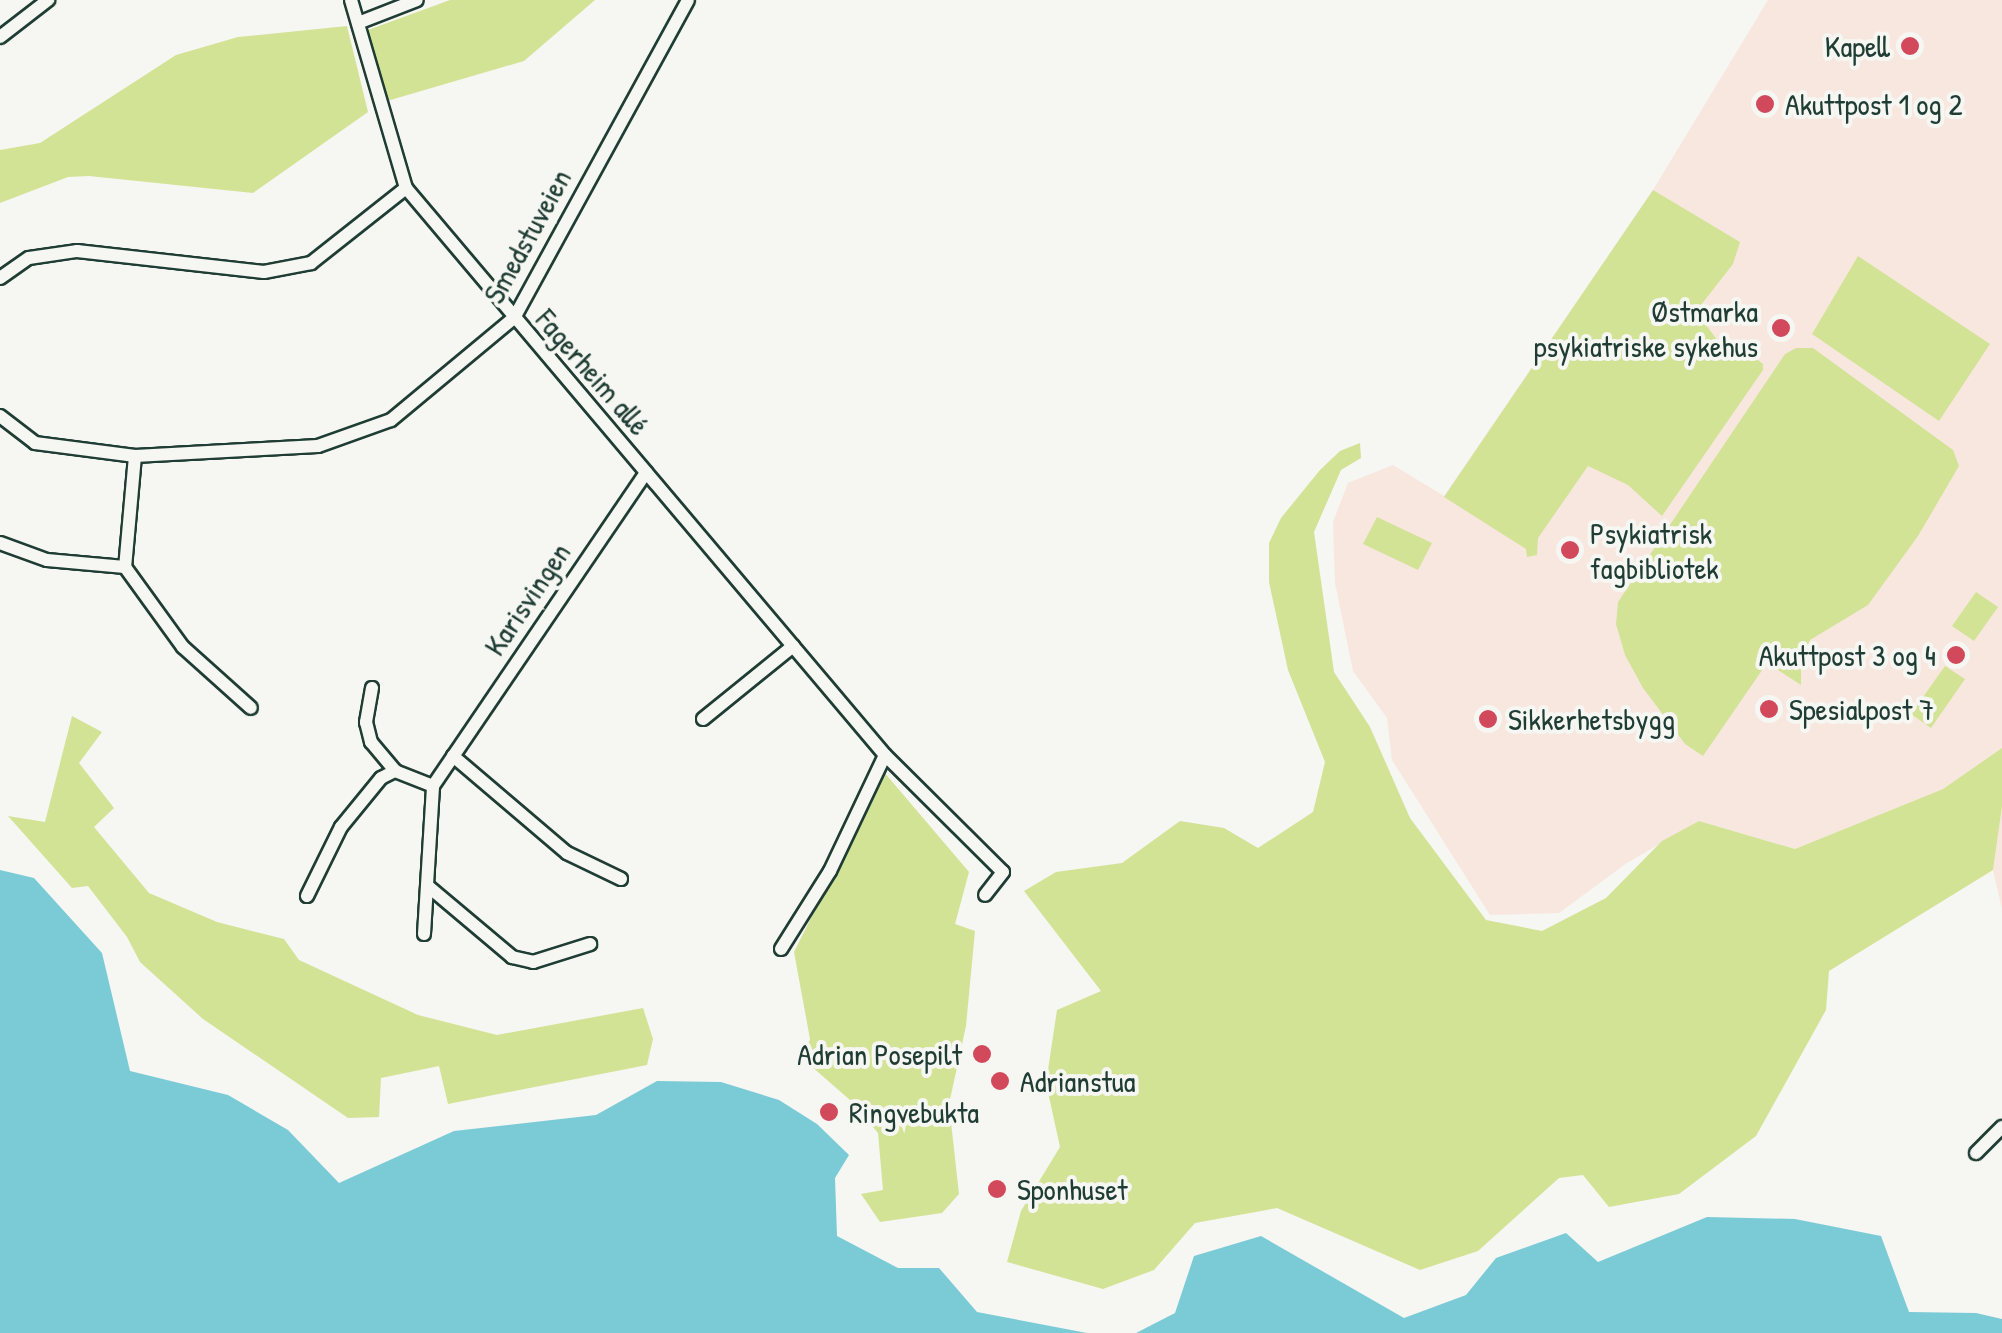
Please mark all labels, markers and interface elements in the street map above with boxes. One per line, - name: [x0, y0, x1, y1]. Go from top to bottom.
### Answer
- place label: Kapell: [1825, 28, 1890, 64]
- marker: Kapell: [1899, 35, 1921, 57]
- place label: Akuttpost 1 og 2: [1785, 86, 1963, 122]
- marker: Akuttpost 1 og 2: [1754, 93, 1776, 115]
- street label: Smedstuveien: [475, 163, 579, 309]
- place label: Østmarka psykiatriske sykehus: [1534, 293, 1758, 364]
- street label: Fagerheim allé: [529, 302, 657, 442]
- marker: Østmarka psykiatriske sykehus: [1768, 315, 1794, 341]
- place label: Psykiatrisk fagbibliotek: [1590, 515, 1719, 586]
- street label: Karisvingen: [476, 536, 578, 662]
- marker: Psykiatrisk fagbibliotek: [1559, 539, 1581, 561]
- place label: Akuttpost 3 og 4: [1759, 637, 1936, 673]
- marker: Akuttpost 3 og 4: [1945, 644, 1967, 666]
- place label: Spesialpost 7: [1789, 691, 1934, 727]
- marker: Spesialpost 7: [1758, 698, 1780, 720]
- place label: Sikkerhetsbygg: [1508, 701, 1675, 737]
- marker: Sikkerhetsbygg: [1477, 708, 1499, 730]
- place label: Adrian Posepilt: [797, 1036, 962, 1072]
- marker: Adrian Posepilt: [971, 1043, 993, 1065]
- place label: Adrianstua: [1020, 1063, 1136, 1099]
- marker: Adrianstua: [989, 1070, 1011, 1092]
- place label: Ringvebukta: [849, 1094, 979, 1130]
- marker: Ringvebukta: [818, 1101, 840, 1123]
- place label: Sponhuset: [1017, 1171, 1128, 1207]
- marker: Sponhuset: [986, 1178, 1008, 1200]

